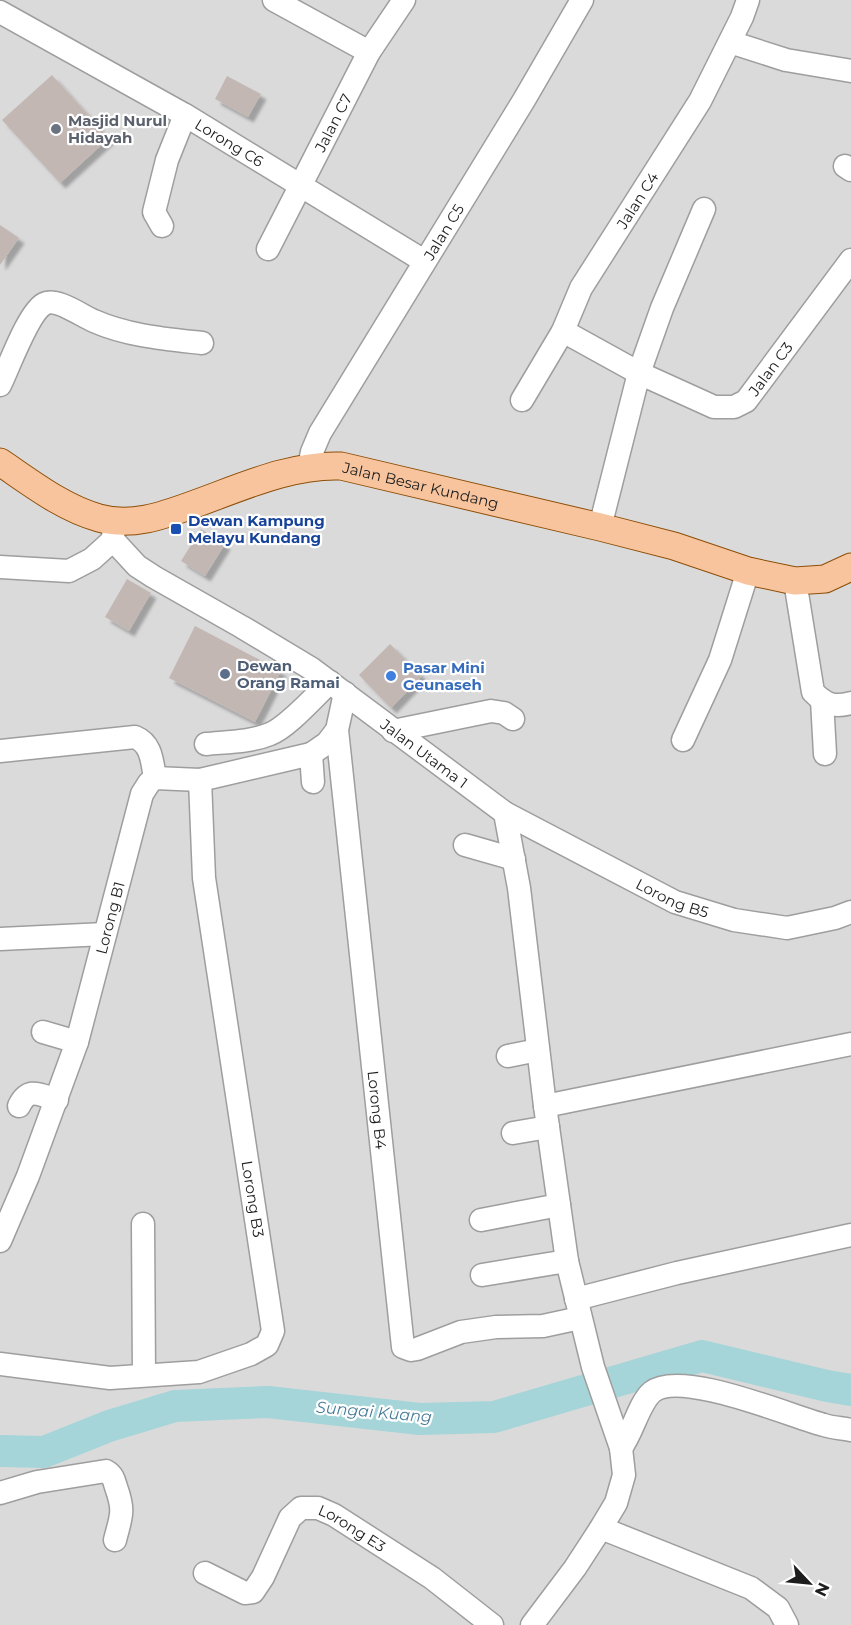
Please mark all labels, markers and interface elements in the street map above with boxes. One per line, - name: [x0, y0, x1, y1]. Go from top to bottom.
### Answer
- street label: Jalan C7: [310, 90, 356, 156]
- place label: Masjid Nurul Hidayah: [68, 111, 167, 147]
- street label: Lorong C6: [192, 114, 267, 170]
- marker: Masjid Nurul Hidayah: [49, 122, 63, 136]
- street label: Jalan C4: [611, 168, 662, 233]
- street label: Jalan C5: [418, 200, 468, 264]
- street label: Jalan C3: [743, 338, 796, 400]
- street label: Jalan Besar Kundang: [340, 457, 501, 512]
- place label: Dewan Kampung Melayu Kundang: [188, 511, 325, 547]
- marker: Dewan Kampung Melayu Kundang: [169, 522, 183, 536]
- place label: Dewan Orang Ramai: [237, 656, 340, 692]
- place label: Pasar Mini Geunaseh: [403, 658, 485, 694]
- marker: Dewan Orang Ramai: [218, 667, 232, 681]
- marker: Pasar Mini Geunaseh: [384, 669, 398, 683]
- street label: Jalan Utama 1: [376, 714, 472, 792]
- street label: Lorong B5: [633, 874, 711, 921]
- street label: Lorong B1: [91, 879, 128, 956]
- street label: Lorong B4: [364, 1070, 391, 1150]
- street label: Lorong B3: [238, 1159, 268, 1239]
- water label: Sungai Kuang: [315, 1397, 433, 1427]
- street label: Lorong E3: [316, 1500, 390, 1555]
- north arrow: [779, 1553, 839, 1613]
- text: N: [811, 1579, 833, 1599]

